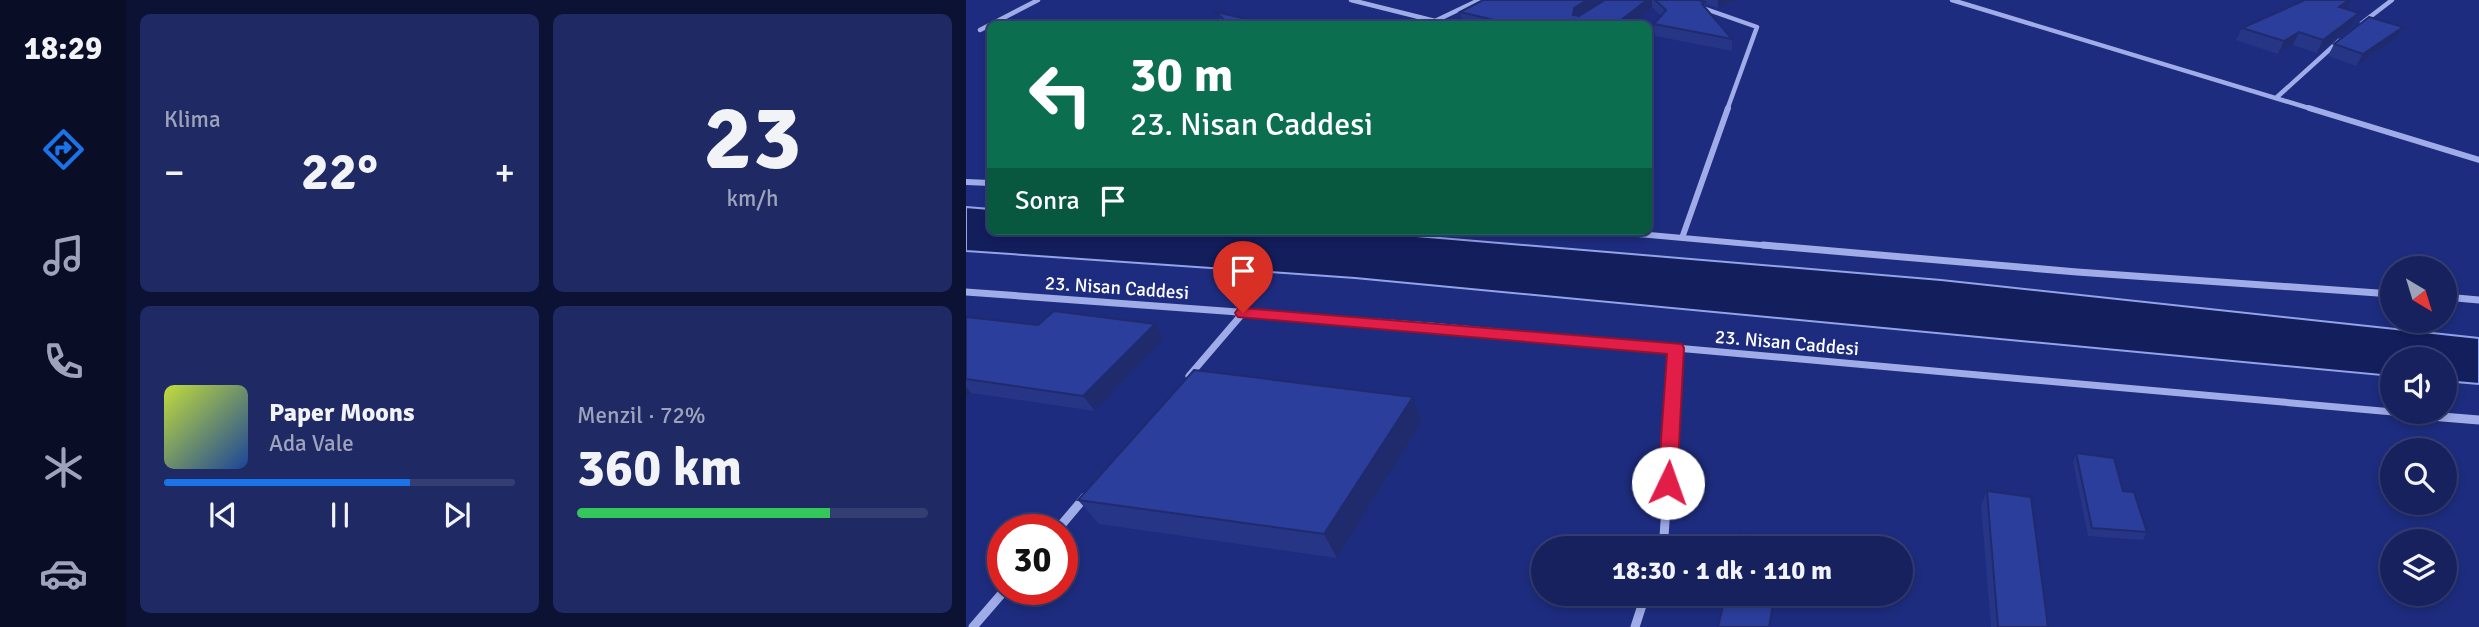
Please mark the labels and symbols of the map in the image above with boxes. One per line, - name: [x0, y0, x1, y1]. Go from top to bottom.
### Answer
- pin: [1213, 241, 1273, 313]
- north arrow: [2380, 256, 2457, 332]
- street label: 23. Nisan Caddesi: [1044, 271, 1190, 305]
- street label: 23. Nisan Caddesi: [1714, 325, 1860, 361]
- position arrow: [1631, 446, 1705, 520]
- speed limit sign: 30: [987, 514, 1078, 605]

